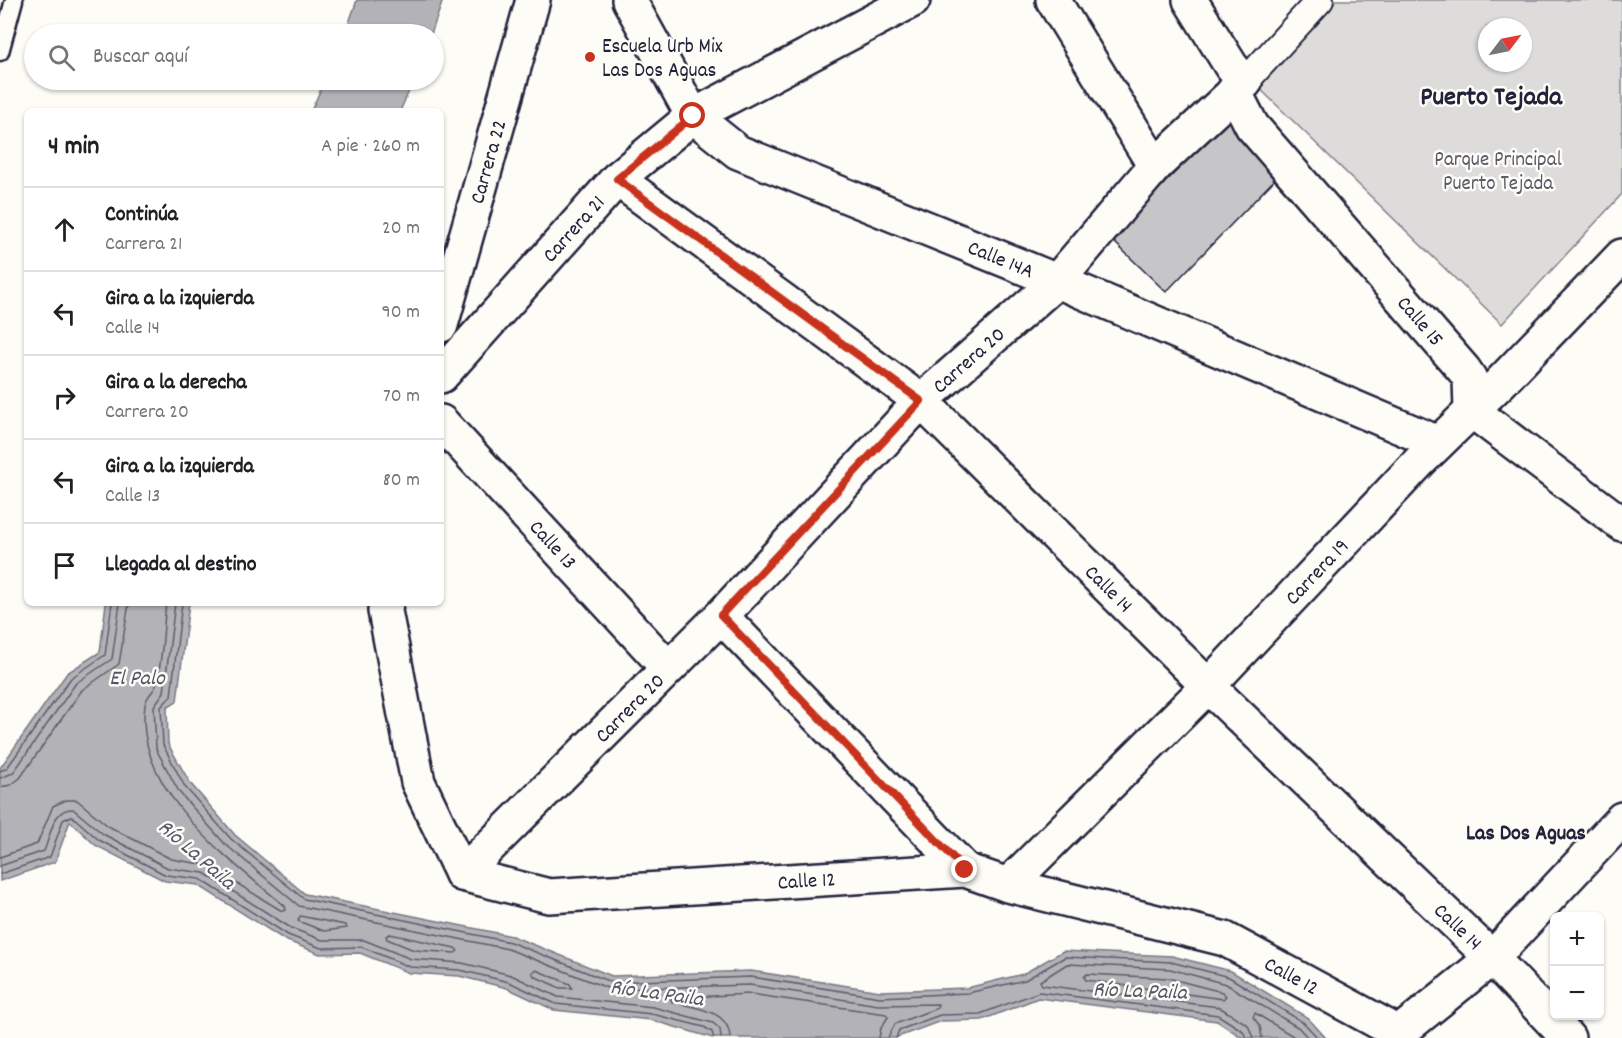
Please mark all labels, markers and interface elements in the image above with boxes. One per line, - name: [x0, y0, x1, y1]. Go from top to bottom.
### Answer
- north arrow: [1478, 18, 1532, 72]
- search box: [24, 24, 444, 90]
- place label: Escuela Urb Mix Las Dos Aguas: [602, 33, 723, 87]
- icon: search: [45, 41, 78, 74]
- text: Buscar aquí: [93, 42, 188, 73]
- marker: Escuela Urb Mix Las Dos Aguas: [583, 50, 597, 64]
- district label: Puerto Tejada: [1420, 79, 1563, 118]
- route start: [679, 102, 705, 128]
- street label: Carrera 22: [464, 117, 516, 208]
- text: 4 min: [48, 129, 99, 166]
- text: A pie · 260 m: [321, 133, 420, 161]
- park label: Parque Principal Puerto Tejada: [1434, 146, 1562, 200]
- street label: Carrera 21: [537, 190, 613, 271]
- text: Continúa: [105, 200, 178, 231]
- icon: ahead: [48, 213, 81, 246]
- text: 20 m: [382, 215, 420, 243]
- text: Carrera 21: [105, 231, 182, 259]
- street label: Calle 14A: [962, 234, 1038, 288]
- text: Gira a la izquierda: [105, 284, 254, 315]
- street label: Calle 15: [1388, 290, 1449, 354]
- icon: left: [48, 297, 81, 330]
- text: 90 m: [382, 299, 420, 327]
- text: Calle 14: [105, 315, 160, 343]
- street label: Carrera 20: [927, 321, 1013, 402]
- text: Gira a la derecha: [105, 368, 247, 399]
- icon: right: [48, 381, 81, 414]
- text: 70 m: [383, 383, 420, 411]
- text: Carrera 20: [105, 399, 189, 427]
- text: Gira a la izquierda: [105, 452, 254, 483]
- icon: left: [48, 465, 81, 498]
- text: 80 m: [383, 467, 420, 495]
- text: Calle 13: [105, 483, 160, 511]
- street label: Calle 13: [521, 514, 582, 578]
- street label: Carrera 19: [1279, 533, 1357, 613]
- icon: arrive: [48, 549, 81, 582]
- text: Llegada al destino: [105, 550, 257, 581]
- street label: Calle 14: [1076, 559, 1138, 621]
- water label: El Palo: [109, 664, 166, 695]
- street label: Carrera 20: [589, 668, 673, 751]
- water label: Río La Paila: [150, 813, 243, 899]
- district label: Las Dos Aguas: [1466, 819, 1586, 850]
- route end: [951, 856, 977, 882]
- street label: Calle 12: [777, 866, 837, 900]
- street label: Calle 14: [1425, 897, 1488, 959]
- map controls: [1550, 912, 1604, 1020]
- button: +: [1550, 912, 1604, 966]
- street label: Calle 12: [1258, 951, 1323, 1005]
- button: −: [1550, 966, 1604, 1020]
- water label: Río La Paila: [608, 973, 707, 1017]
- water label: Río La Paila: [1092, 975, 1189, 1010]

